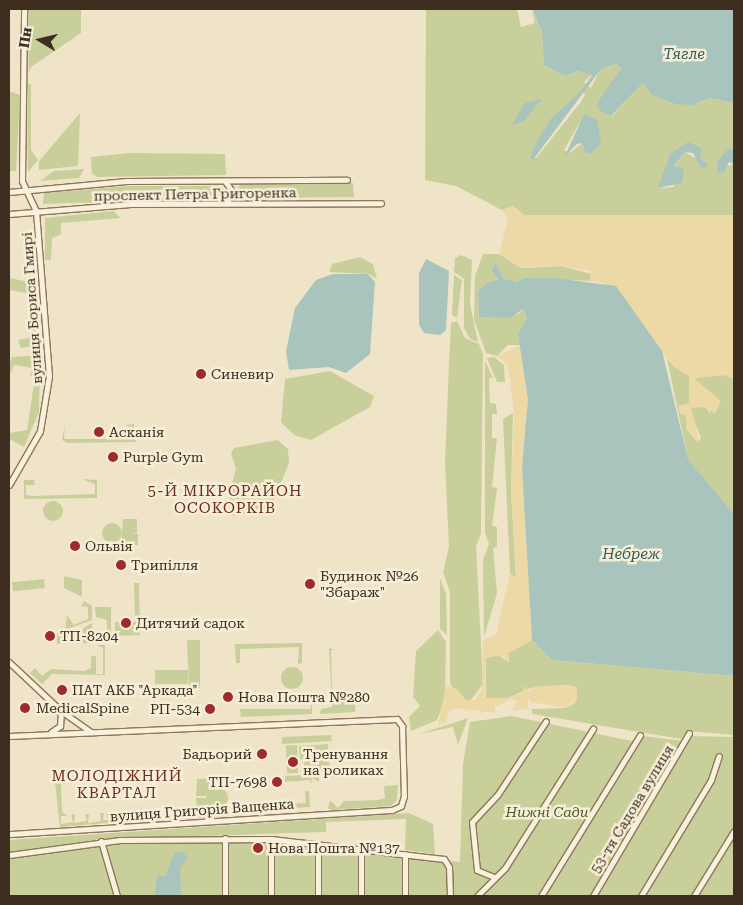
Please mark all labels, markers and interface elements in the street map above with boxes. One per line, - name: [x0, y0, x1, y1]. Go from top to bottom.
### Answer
- north arrow: [15, 15, 65, 65]
- text: Пн: [16, 26, 35, 49]
- water label: Тягле: [663, 46, 705, 64]
- street label: проспект Петра Григоренка: [94, 184, 296, 204]
- street label: вулиця Бориса Гмирі: [18, 231, 46, 385]
- place label: Синевир: [211, 366, 274, 382]
- marker: Синевир: [195, 368, 207, 380]
- place label: Асканія: [109, 424, 164, 440]
- marker: Асканія: [93, 426, 105, 438]
- place label: Purple Gym: [123, 449, 204, 465]
- marker: Purple Gym: [107, 451, 119, 463]
- district label: 5-Й МІКРОРАЙОН ОСОКОРКІВ: [146, 482, 304, 517]
- place label: Ольвія: [85, 538, 133, 554]
- marker: Ольвія: [69, 540, 81, 552]
- water label: Небреж: [602, 546, 660, 564]
- place label: Трипілля: [131, 557, 198, 573]
- marker: Трипілля: [115, 559, 127, 571]
- place label: Будинок №26 "Збараж": [320, 568, 419, 600]
- marker: Будинок №26 "Збараж": [304, 578, 316, 590]
- place label: Дитячий садок: [136, 615, 245, 631]
- marker: Дитячий садок: [120, 617, 132, 629]
- place label: ТП-8204: [60, 628, 118, 644]
- marker: ТП-8204: [44, 630, 56, 642]
- place label: ПАТ АКБ "Аркада": [72, 682, 198, 698]
- marker: ПАТ АКБ "Аркада": [56, 684, 68, 696]
- place label: Нова Пошта №280: [238, 689, 370, 705]
- marker: Нова Пошта №280: [222, 691, 234, 703]
- place label: MedicalSpine: [36, 700, 129, 716]
- marker: MedicalSpine: [18, 701, 32, 715]
- place label: РП-534: [150, 701, 200, 717]
- marker: РП-534: [204, 703, 216, 715]
- street label: 53-тя Садова вулиця: [587, 742, 677, 876]
- place label: Бадьорий: [182, 746, 252, 762]
- place label: Тренування на роликах: [303, 746, 388, 779]
- marker: Бадьорий: [256, 748, 268, 760]
- marker: Тренування на роликах: [287, 756, 299, 768]
- district label: МОЛОДІЖНИЙ КВАРТАЛ: [50, 767, 184, 802]
- place label: ТП-7698: [209, 774, 267, 790]
- marker: ТП-7698: [271, 776, 283, 788]
- street label: вулиця Григорія Ващенка: [109, 795, 295, 825]
- park label: Нижні Сади: [506, 804, 588, 820]
- place label: Нова Пошта №137: [268, 840, 400, 856]
- marker: Нова Пошта №137: [252, 842, 264, 854]

